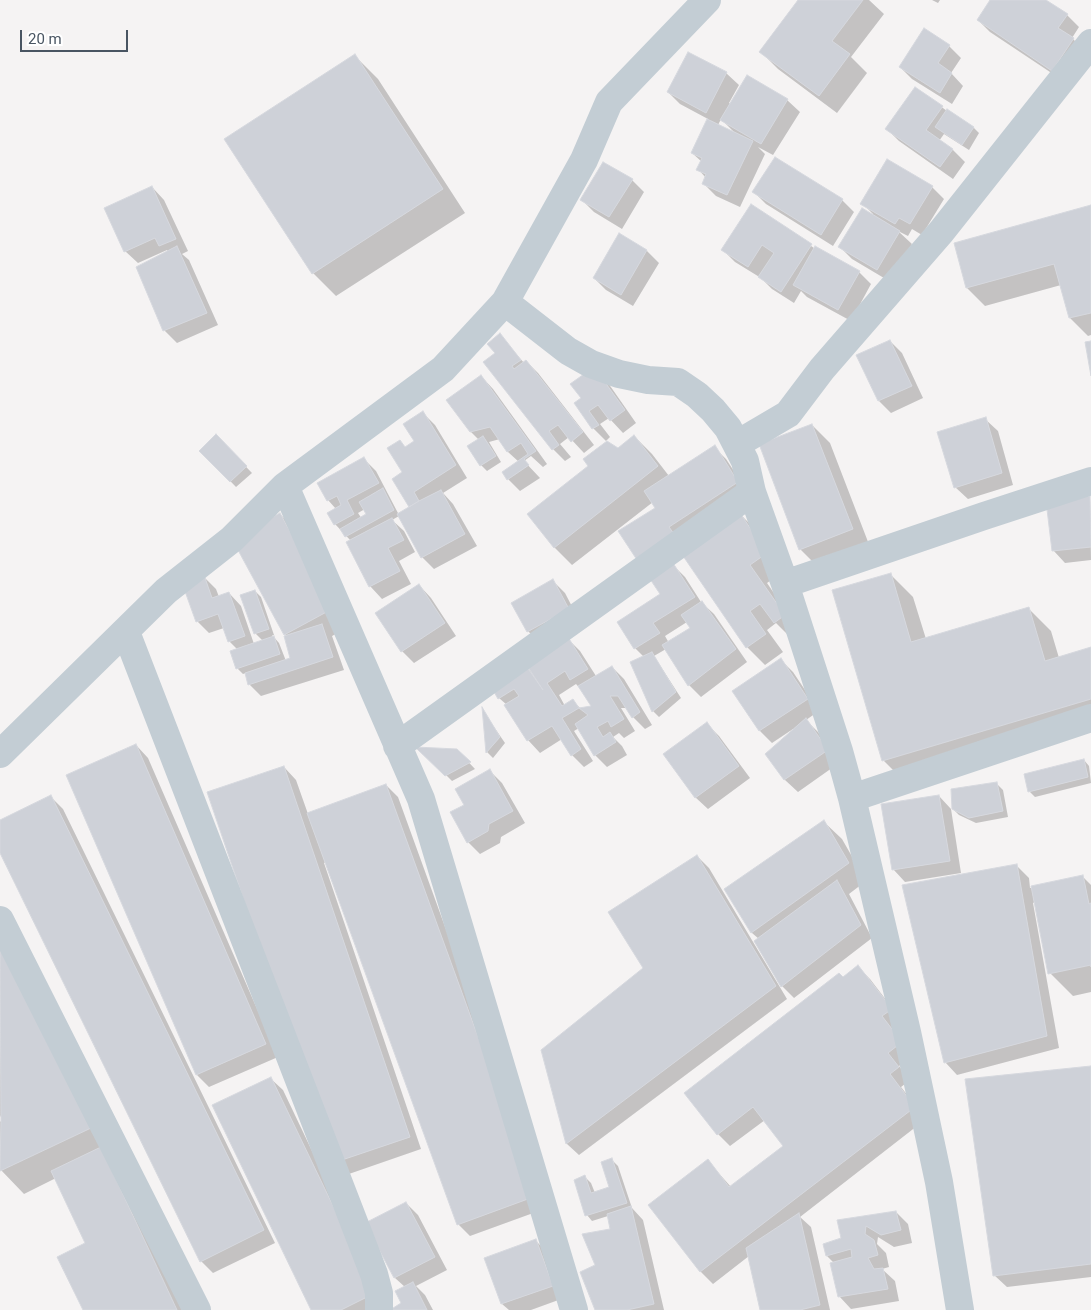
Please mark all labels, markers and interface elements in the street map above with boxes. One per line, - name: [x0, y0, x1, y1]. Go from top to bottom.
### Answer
- scale bar: [22, 20, 130, 52]
- text: 20 m: [28, 30, 62, 48]

